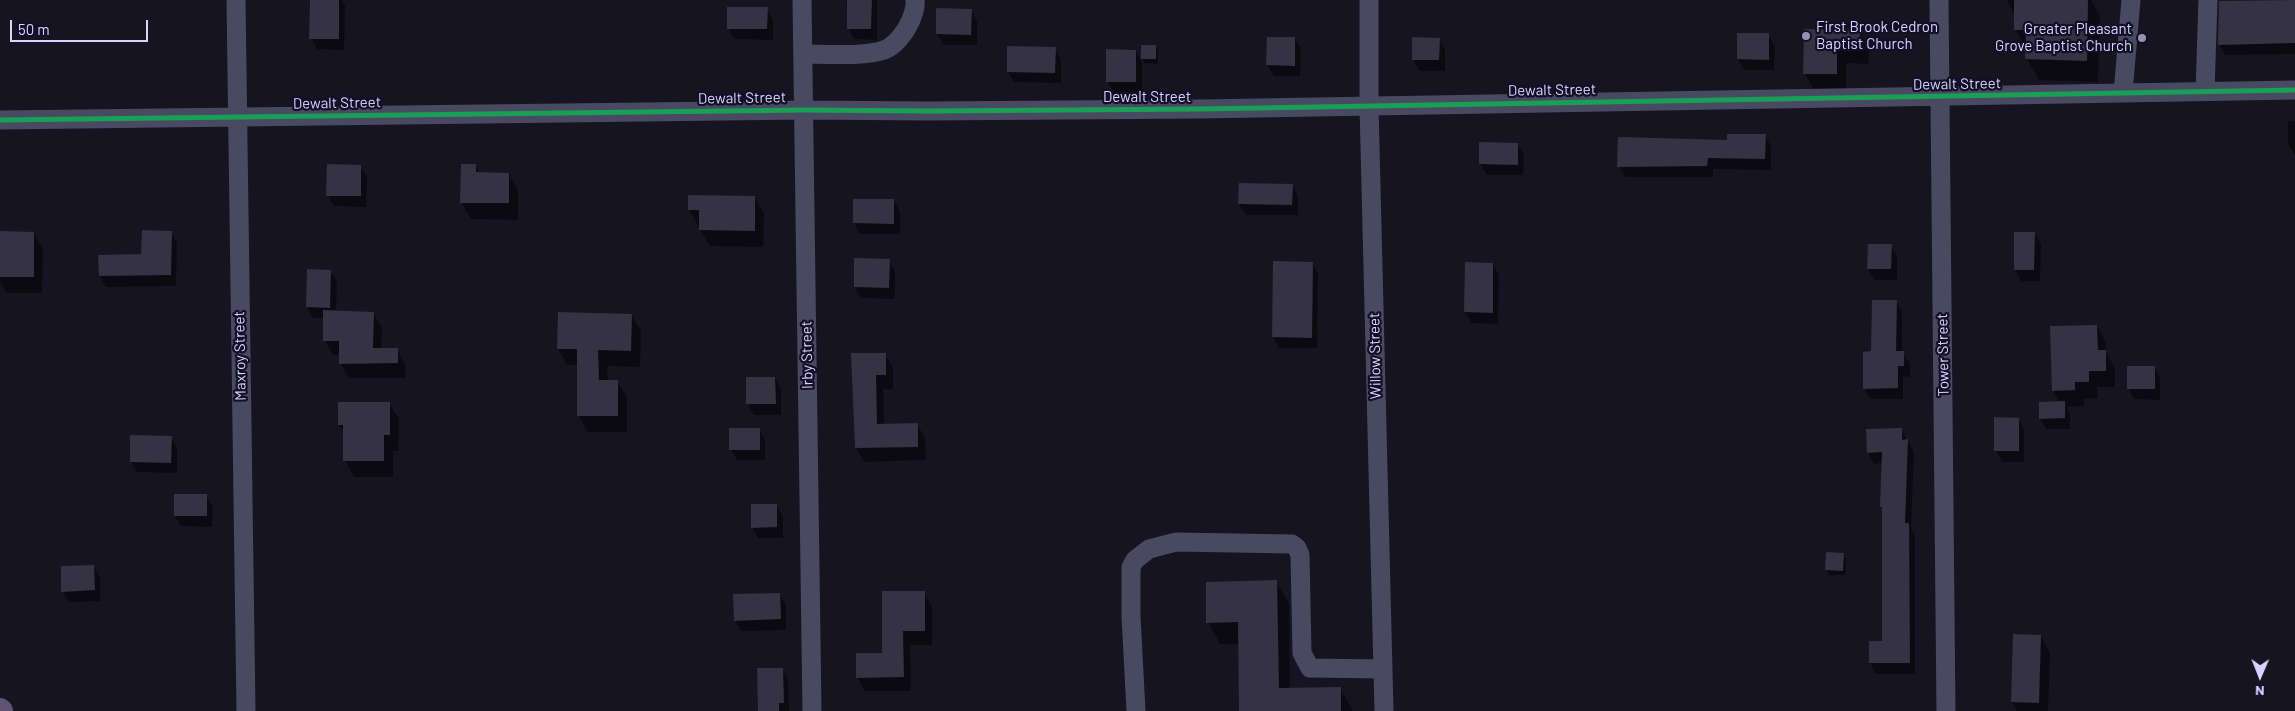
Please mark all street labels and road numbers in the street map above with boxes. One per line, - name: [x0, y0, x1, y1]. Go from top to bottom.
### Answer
- street label: Dewalt Street: [1913, 74, 2001, 94]
- street label: Dewalt Street: [1508, 80, 1596, 100]
- street label: Dewalt Street: [698, 88, 786, 108]
- street label: Dewalt Street: [1103, 88, 1191, 106]
- street label: Dewalt Street: [293, 93, 381, 113]
- street label: Maxroy Street: [230, 311, 250, 401]
- street label: Willow Street: [1365, 313, 1385, 399]
- street label: Tower Street: [1933, 313, 1953, 397]
- street label: Irby Street: [797, 321, 817, 389]

